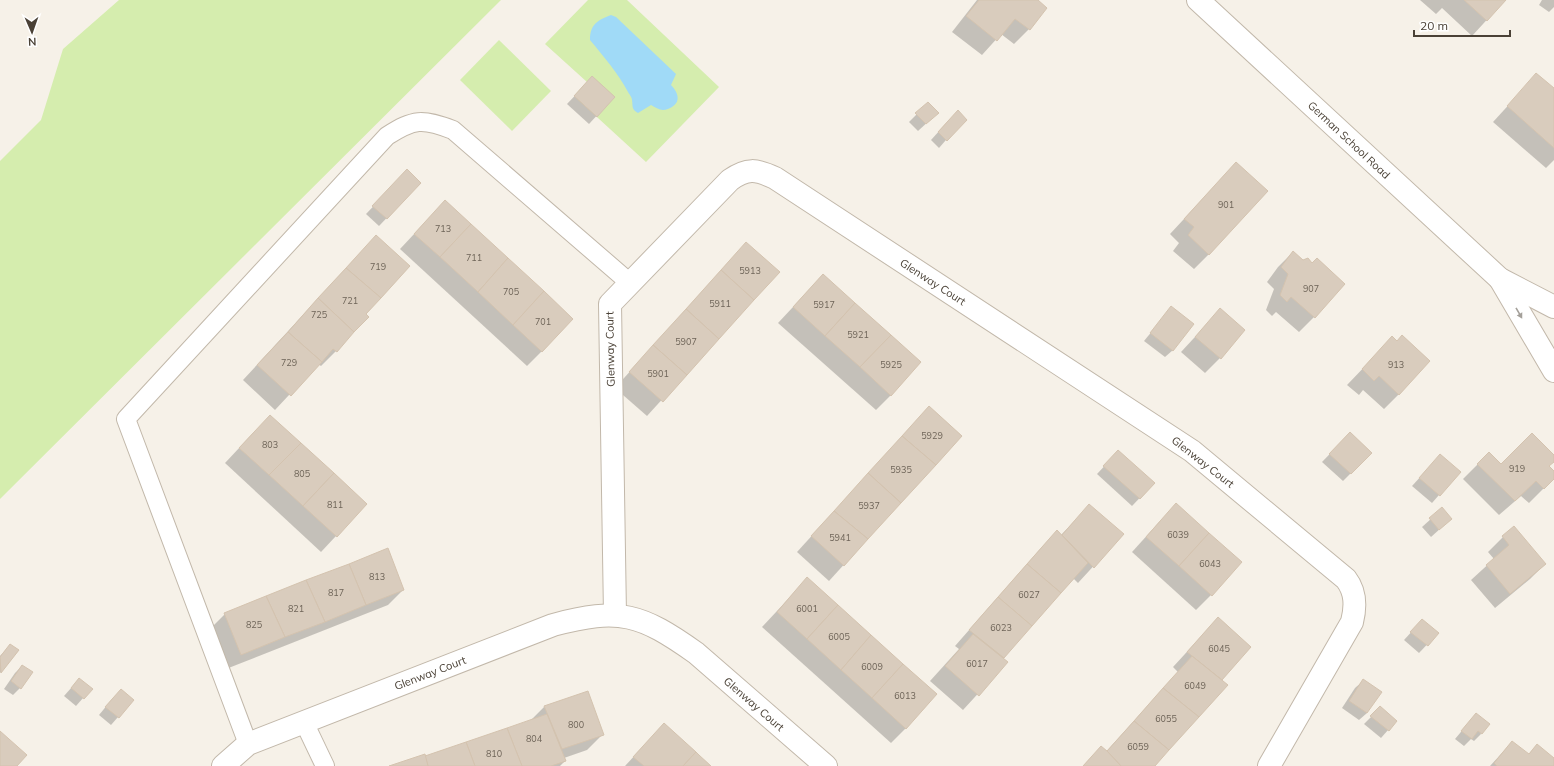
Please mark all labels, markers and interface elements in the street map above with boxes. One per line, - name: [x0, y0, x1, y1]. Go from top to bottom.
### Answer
- north arrow: [12, 12, 52, 52]
- scale bar: [1414, 12, 1510, 38]
- text: 20 m: [1420, 18, 1448, 33]
- text: N: [28, 35, 37, 49]
- street label: German School Road: [1305, 98, 1393, 182]
- house number: 901: [1218, 199, 1234, 210]
- house number: 713: [435, 223, 451, 234]
- house number: 711: [466, 252, 482, 263]
- street label: Glenway Court: [897, 256, 969, 309]
- house number: 719: [370, 261, 386, 272]
- house number: 5913: [739, 265, 761, 276]
- house number: 907: [1303, 283, 1319, 294]
- house number: 705: [503, 286, 520, 297]
- house number: 721: [342, 295, 358, 306]
- house number: 5911: [709, 298, 731, 309]
- house number: 5917: [813, 299, 835, 310]
- one-way arrow: [1516, 307, 1523, 319]
- house number: 725: [311, 309, 328, 320]
- street label: Glenway Court: [602, 311, 618, 387]
- house number: 701: [535, 316, 551, 327]
- house number: 5921: [847, 329, 869, 340]
- house number: 5907: [675, 336, 697, 347]
- house number: 729: [281, 357, 297, 368]
- house number: 5925: [880, 359, 902, 370]
- house number: 913: [1388, 359, 1404, 370]
- house number: 5901: [647, 368, 669, 379]
- house number: 5929: [921, 430, 943, 441]
- street label: Glenway Court: [1169, 433, 1237, 491]
- house number: 803: [262, 439, 278, 450]
- house number: 919: [1509, 463, 1525, 474]
- house number: 5935: [890, 464, 912, 475]
- house number: 805: [294, 468, 311, 479]
- house number: 811: [327, 499, 343, 510]
- house number: 5937: [858, 500, 880, 511]
- house number: 6039: [1167, 529, 1189, 540]
- house number: 5941: [829, 532, 851, 543]
- house number: 6043: [1199, 558, 1221, 569]
- house number: 813: [369, 571, 385, 582]
- house number: 817: [328, 587, 344, 598]
- house number: 6027: [1018, 589, 1040, 600]
- house number: 821: [288, 603, 304, 614]
- house number: 6001: [796, 603, 818, 614]
- house number: 825: [246, 619, 263, 630]
- house number: 6023: [990, 622, 1012, 633]
- house number: 6005: [828, 631, 850, 642]
- house number: 6045: [1208, 643, 1230, 654]
- street label: Glenway Court: [392, 653, 468, 693]
- house number: 6017: [966, 658, 988, 669]
- house number: 6009: [861, 661, 883, 672]
- street label: Glenway Court: [721, 674, 787, 734]
- house number: 6049: [1184, 680, 1206, 691]
- house number: 6013: [894, 690, 916, 701]
- house number: 6055: [1155, 713, 1177, 724]
- house number: 800: [568, 719, 584, 730]
- house number: 804: [526, 733, 543, 744]
- house number: 6059: [1127, 741, 1149, 752]
- house number: 810: [486, 748, 502, 759]

